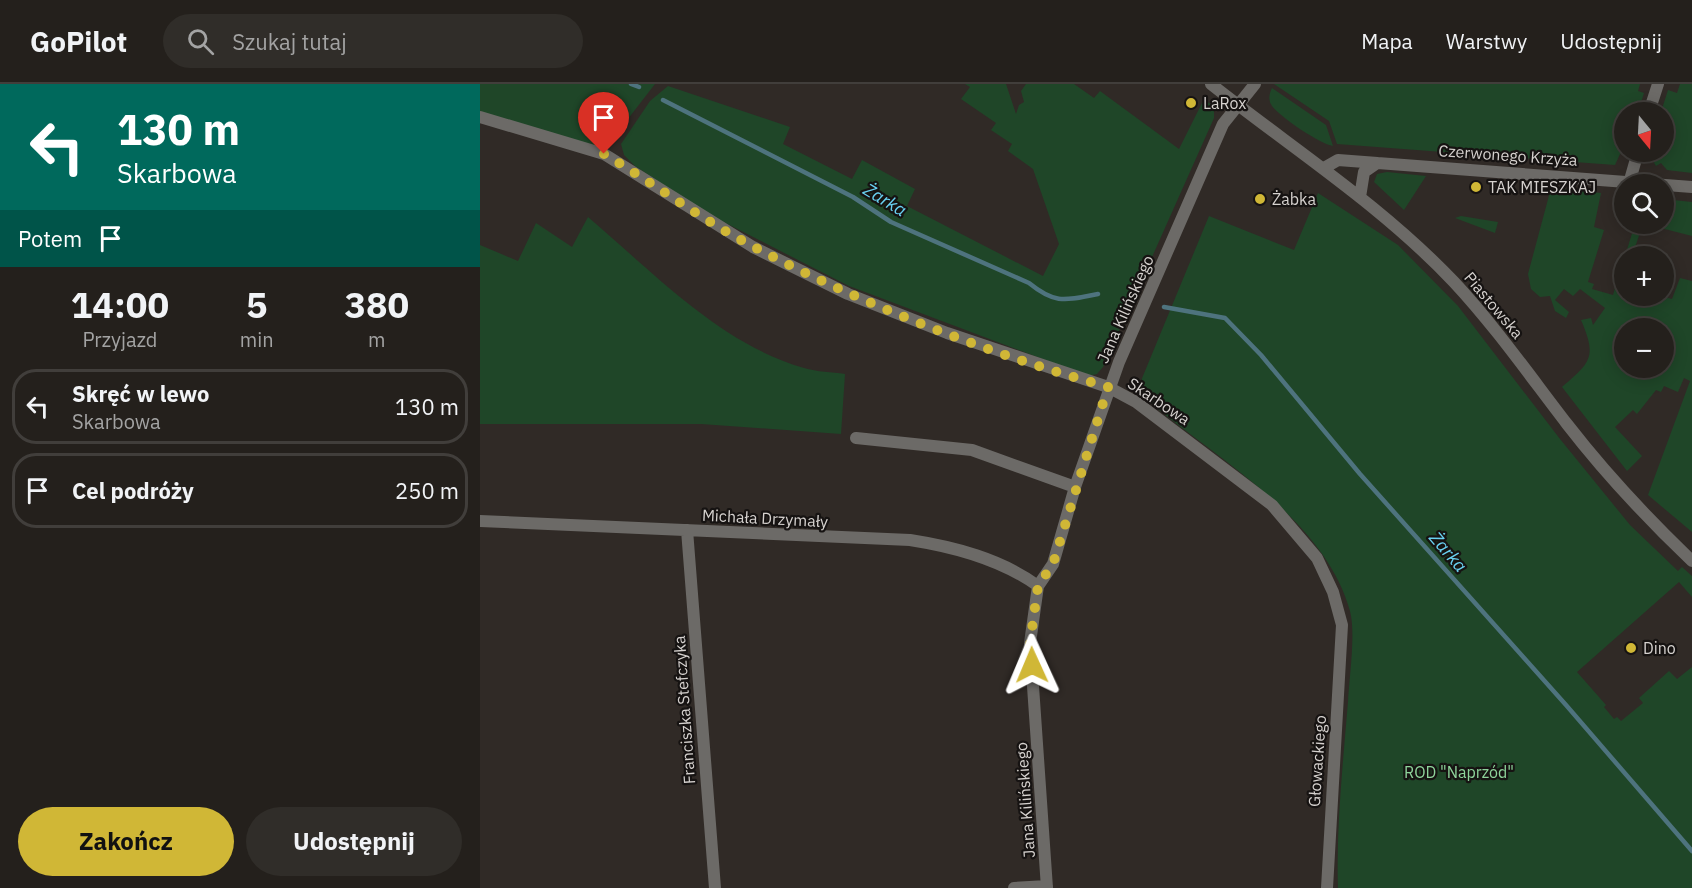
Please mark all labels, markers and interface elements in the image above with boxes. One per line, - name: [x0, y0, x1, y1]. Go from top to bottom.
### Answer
- search box: [163, 14, 583, 68]
- text: GoPilot: [30, 23, 127, 60]
- icon: search: [184, 25, 217, 58]
- text: Szukaj tutaj: [232, 27, 347, 56]
- text: Mapa: [1361, 27, 1413, 55]
- text: Warstwy: [1446, 27, 1527, 55]
- text: Udostępnij: [1560, 27, 1662, 55]
- pin: [578, 92, 629, 154]
- place label: LaRox: [1203, 93, 1246, 113]
- marker: LaRox: [1184, 96, 1198, 110]
- icon: arrive: [587, 101, 620, 134]
- text: 130 m: [117, 102, 240, 157]
- north arrow: [1614, 102, 1674, 162]
- map controls: [1614, 102, 1674, 378]
- icon: left: [18, 108, 96, 186]
- street label: Czerwonego Krzyża: [1438, 140, 1579, 170]
- text: Skarbowa: [117, 155, 237, 190]
- button: search: [1614, 174, 1674, 234]
- water label: Żarka: [859, 177, 911, 221]
- place label: TAK MIESZKAJ: [1488, 177, 1596, 197]
- marker: TAK MIESZKAJ: [1469, 180, 1483, 194]
- place label: Żabka: [1272, 189, 1316, 209]
- marker: Żabka: [1253, 192, 1267, 206]
- icon: arrive: [94, 222, 127, 255]
- text: Potem: [18, 224, 82, 253]
- button: +: [1614, 246, 1674, 306]
- street label: Jana Kilińskiego: [1092, 252, 1158, 366]
- street label: Piastowska: [1460, 267, 1528, 343]
- text: 14:00: [71, 281, 169, 328]
- text: 5: [246, 281, 268, 328]
- text: 380: [344, 281, 409, 328]
- button: −: [1614, 318, 1674, 378]
- text: Przyjazd: [82, 326, 157, 353]
- text: min: [240, 326, 274, 353]
- text: m: [368, 326, 386, 353]
- street label: Skarbowa: [1124, 373, 1194, 429]
- text: Skręć w lewo: [72, 379, 209, 408]
- icon: left: [21, 390, 54, 423]
- text: 130 m: [395, 392, 459, 421]
- text: Skarbowa: [72, 408, 161, 435]
- icon: arrive: [21, 474, 54, 507]
- text: Cel podróży: [72, 476, 194, 505]
- text: 250 m: [395, 476, 459, 505]
- street label: Michała Drzymały: [701, 505, 829, 531]
- water label: Żarka: [1424, 526, 1472, 577]
- position arrow: [1000, 633, 1064, 697]
- street label: Franciszka Stefczyka: [669, 635, 699, 785]
- place label: Dino: [1643, 638, 1676, 658]
- marker: Dino: [1624, 641, 1638, 655]
- street label: Głowackiego: [1304, 715, 1330, 807]
- street label: Jana Kilińskiego: [1011, 741, 1039, 859]
- park label: ROD "Naprzód": [1404, 762, 1514, 782]
- button: Zakończ: [18, 807, 234, 876]
- button: Udostępnij: [246, 807, 462, 876]

